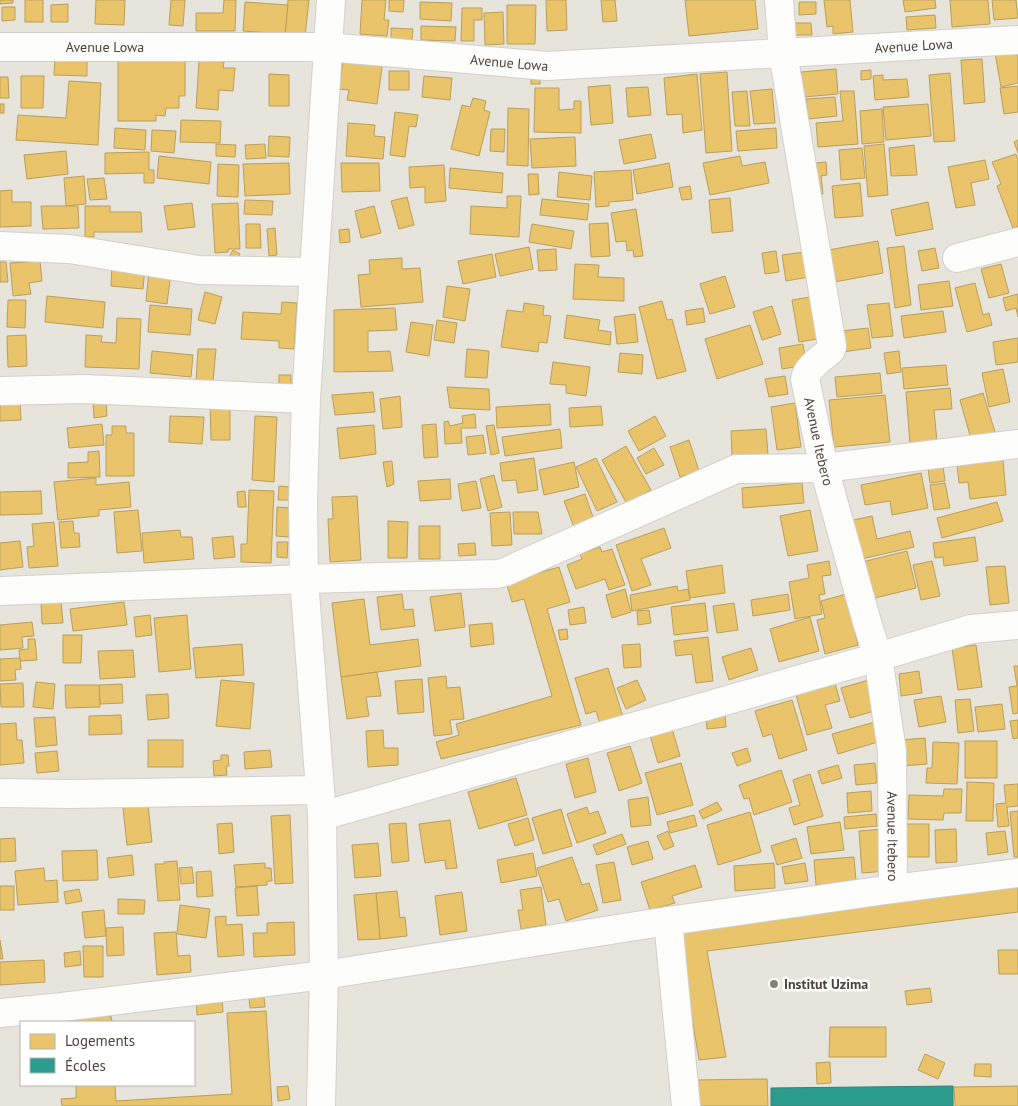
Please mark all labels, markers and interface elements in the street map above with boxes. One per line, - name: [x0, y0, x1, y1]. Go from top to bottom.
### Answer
- street label: Avenue Lowa: [874, 35, 953, 57]
- street label: Avenue Lowa: [66, 38, 144, 56]
- street label: Avenue Lowa: [469, 50, 549, 75]
- street label: Avenue Itebero: [800, 396, 838, 488]
- street label: Avenue Itebero: [883, 791, 902, 882]
- place label: Institut Uzima: [784, 975, 868, 993]
- marker: Institut Uzima: [768, 978, 780, 990]
- legend: [20, 1021, 195, 1086]
- text: Logements: [65, 1031, 135, 1050]
- text: Écoles: [65, 1056, 106, 1075]

